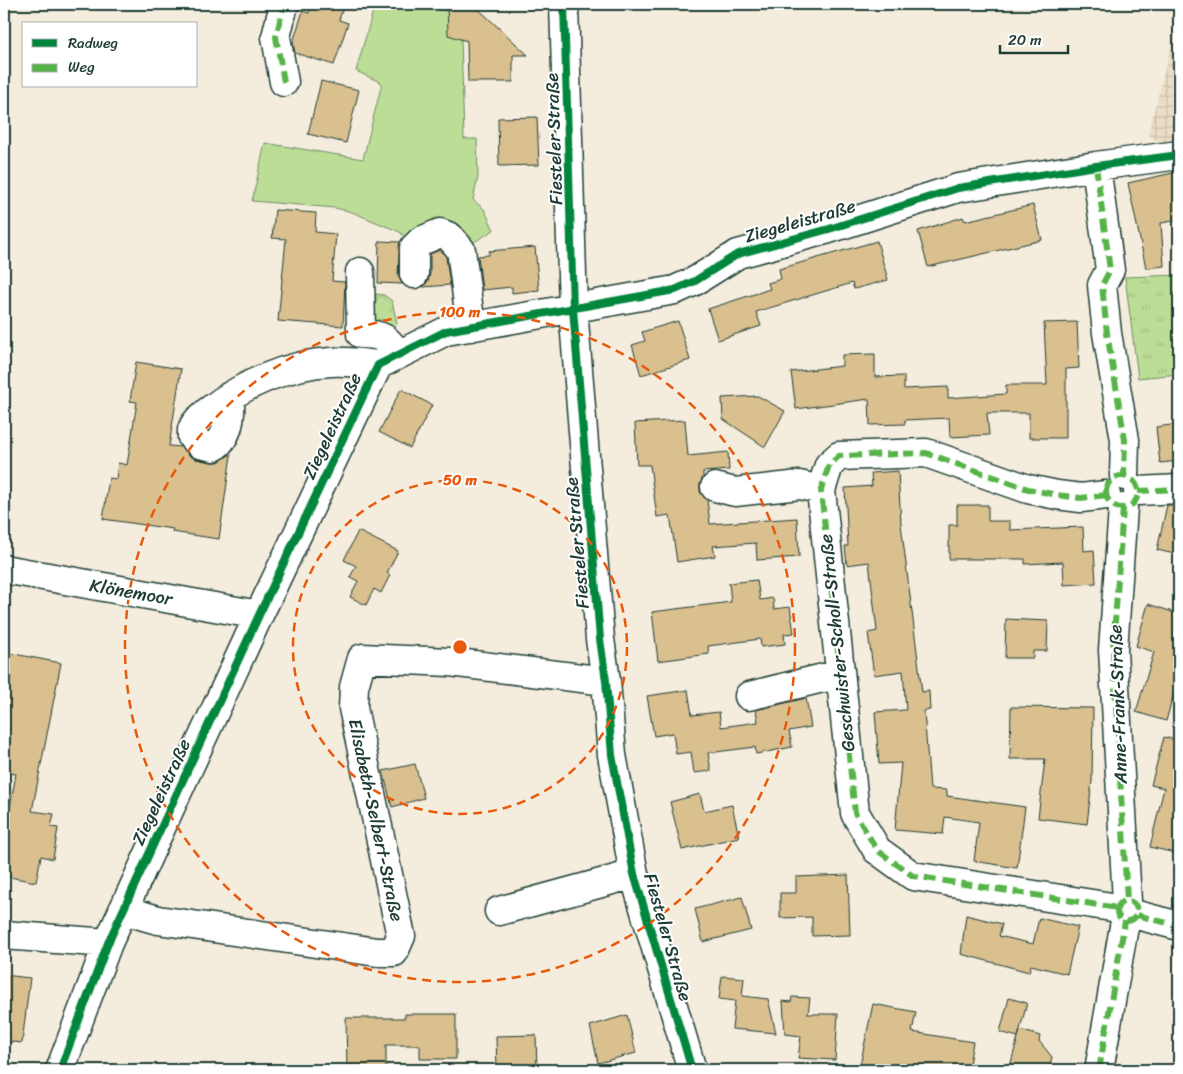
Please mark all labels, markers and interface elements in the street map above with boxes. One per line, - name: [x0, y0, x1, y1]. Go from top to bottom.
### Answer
- legend: [22, 22, 198, 88]
- scale bar: [1000, 22, 1068, 54]
- text: 20 m: [1008, 27, 1042, 53]
- text: Radweg: [68, 30, 118, 56]
- text: Weg: [68, 54, 95, 80]
- street label: Fiesteler Straße: [536, 72, 572, 206]
- street label: Ziegeleistraße: [741, 190, 859, 252]
- text: 100 m: [440, 299, 481, 325]
- street label: Ziegeleistraße: [293, 367, 371, 485]
- text: 50 m: [443, 467, 478, 493]
- street label: Fiesteler Straße: [555, 476, 599, 610]
- street label: Geschwister-Scholl-Straße: [810, 533, 864, 753]
- street label: Klönemoor: [87, 569, 176, 615]
- street label: Anne-Frank-Straße: [1099, 624, 1137, 785]
- centre of rings: [451, 638, 469, 656]
- street label: Elisabeth-Selbert-Straße: [339, 716, 413, 924]
- street label: Ziegeleistraße: [122, 733, 200, 851]
- street label: Fiesteler Straße: [634, 869, 702, 1005]

